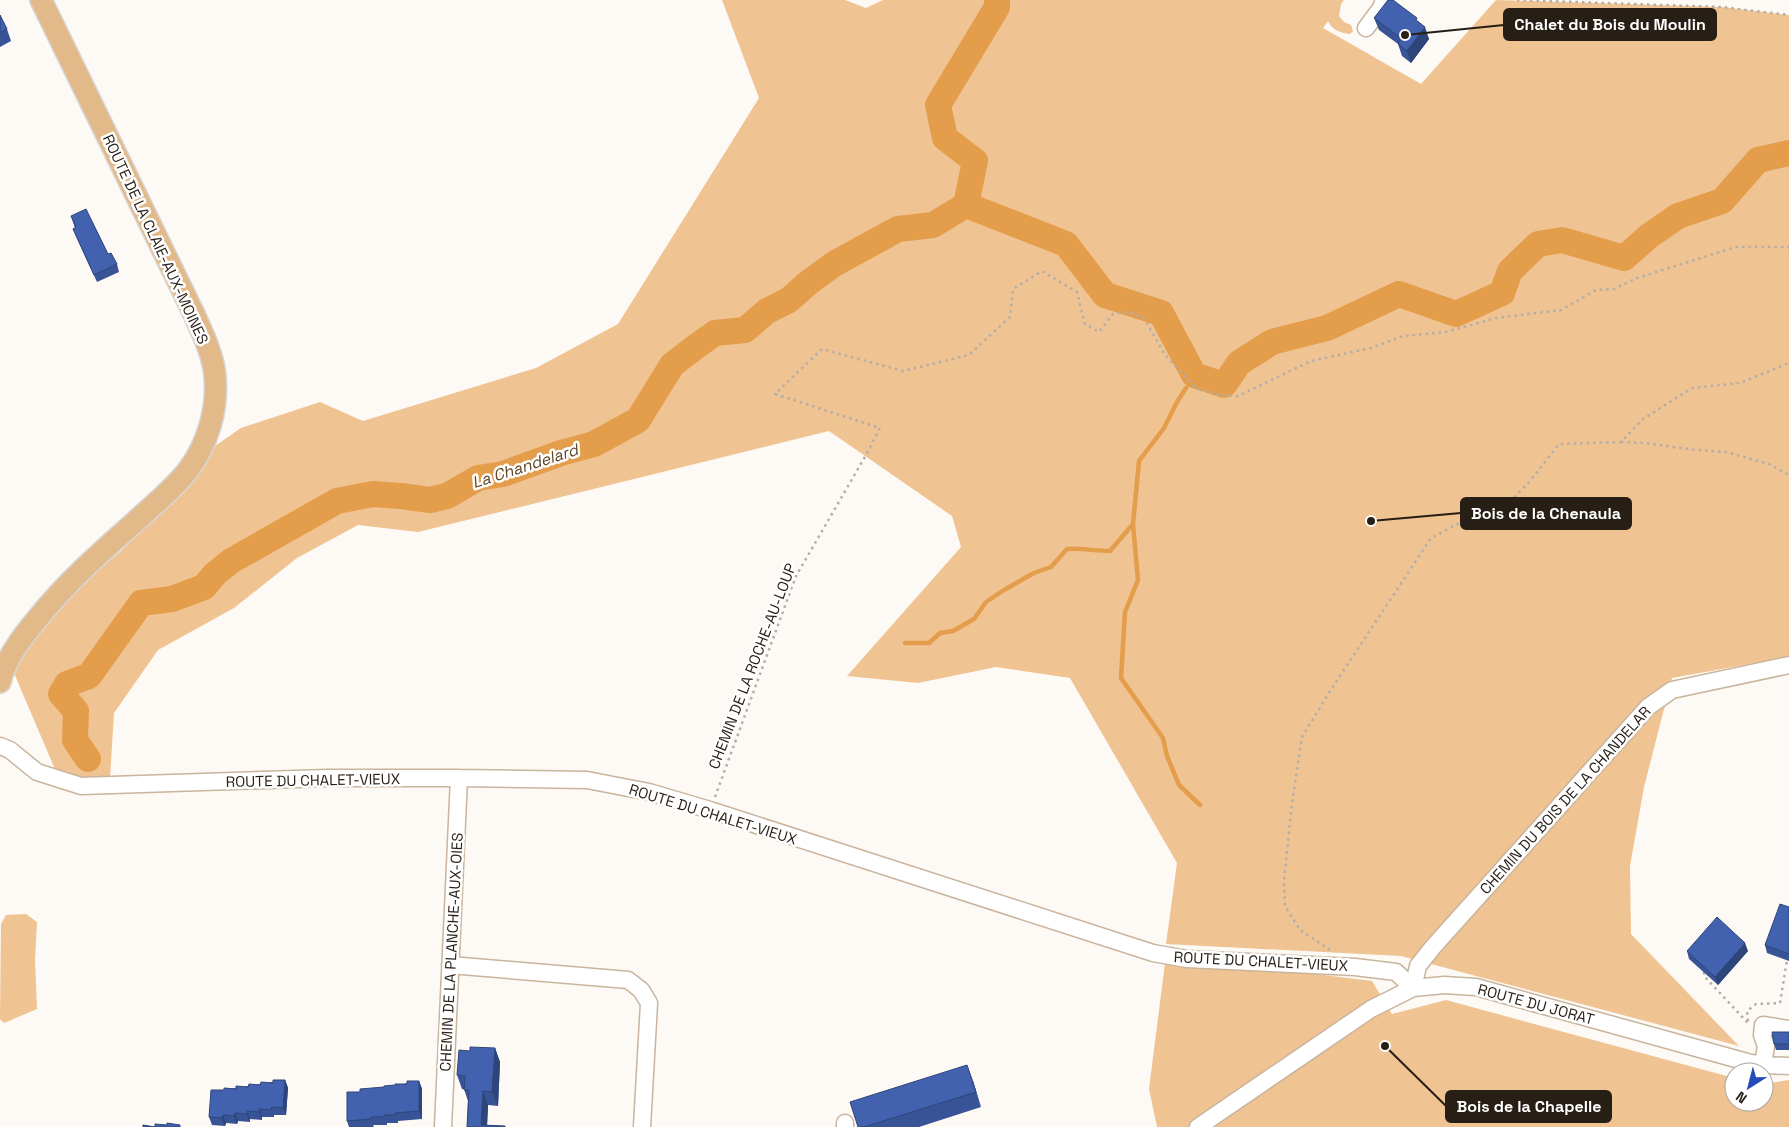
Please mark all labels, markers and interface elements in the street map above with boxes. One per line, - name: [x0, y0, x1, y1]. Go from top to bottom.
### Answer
- callout: Chalet du Bois du Moulin: [1504, 9, 1716, 40]
- text: Chalet du Bois du Moulin: [1514, 14, 1706, 35]
- street label: ROUTE DE LA CLAIE-AUX-MOINES: [99, 131, 213, 347]
- water label: La Chandelard: [469, 438, 582, 493]
- callout: Bois de la Chenaula: [1461, 498, 1631, 529]
- text: Bois de la Chenaula: [1471, 503, 1621, 524]
- street label: CHEMIN DE LA ROCHE-AU-LOUP: [704, 560, 800, 772]
- street label: CHEMIN DU BOIS DE LA CHANDELAR: [1475, 702, 1655, 898]
- street label: ROUTE DU CHALET-VIEUX: [226, 769, 401, 791]
- street label: ROUTE DU CHALET-VIEUX: [627, 779, 800, 849]
- street label: CHEMIN DE LA PLANCHE-AUX-OIES: [435, 832, 467, 1072]
- street label: ROUTE DU CHALET-VIEUX: [1173, 947, 1349, 975]
- street label: ROUTE DU JORAT: [1476, 979, 1596, 1029]
- north arrow: [1724, 1062, 1774, 1112]
- text: N: [1732, 1087, 1750, 1108]
- callout: Bois de la Chapelle: [1446, 1091, 1611, 1122]
- text: Bois de la Chapelle: [1457, 1096, 1601, 1117]

